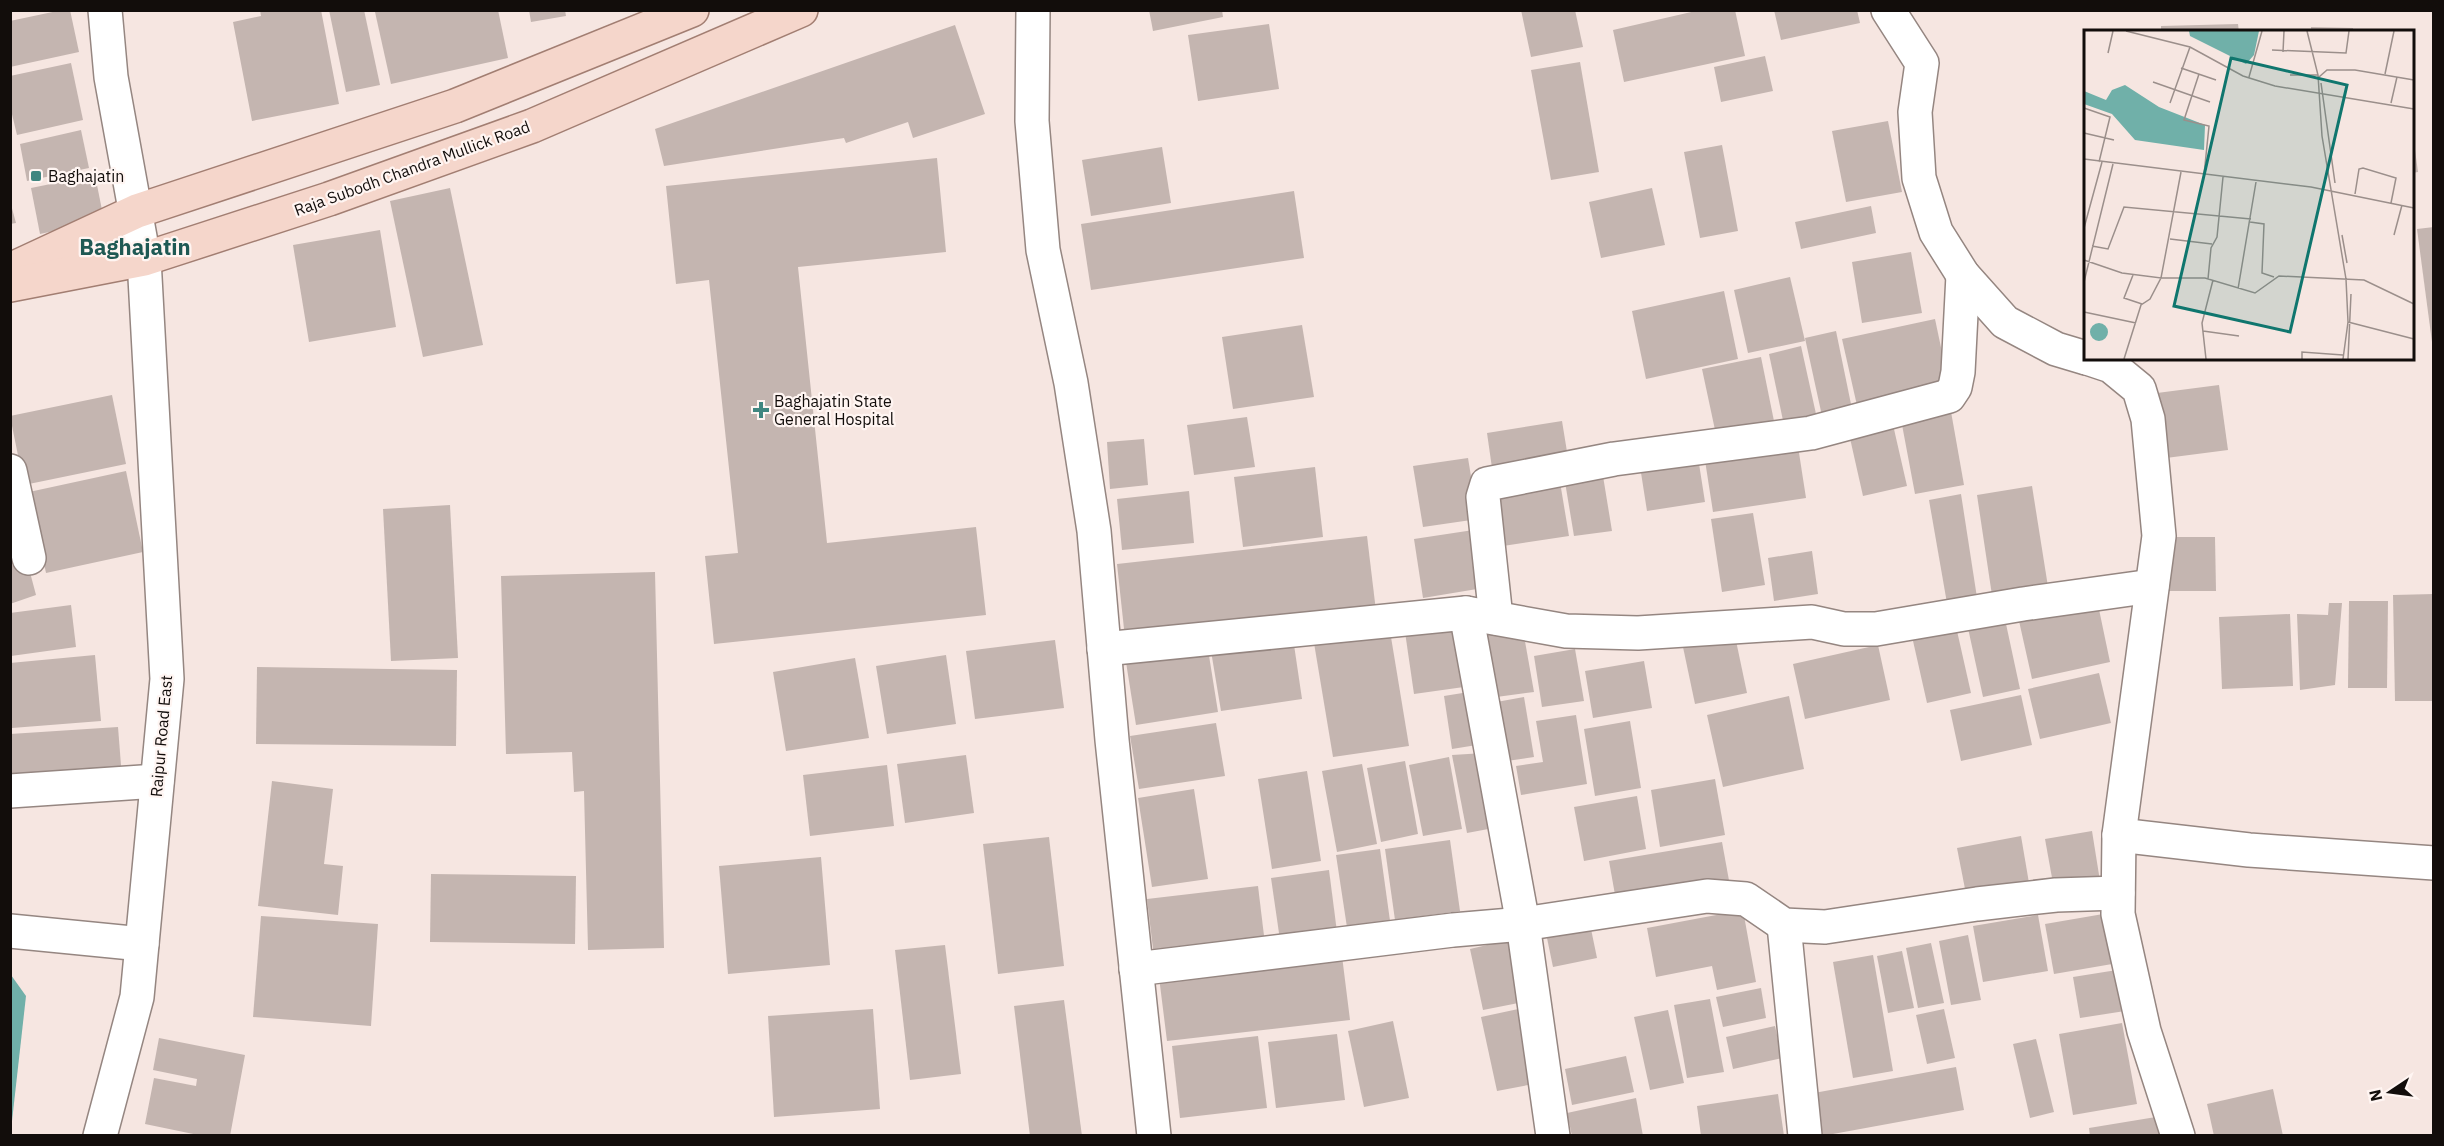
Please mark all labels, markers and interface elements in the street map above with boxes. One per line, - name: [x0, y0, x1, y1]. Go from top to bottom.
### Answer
- inset map: [2084, 30, 2414, 360]
- street label: Raja Subodh Chandra Mullick Road: [291, 116, 533, 220]
- place label: Baghajatin: [48, 166, 124, 186]
- marker: Baghajatin: [29, 169, 43, 183]
- district label: Baghajatin: [79, 232, 191, 261]
- place label: Baghajatin State General Hospital: [774, 391, 894, 429]
- marker: Baghajatin State General Hospital: [752, 401, 770, 419]
- street label: Raipur Road East: [146, 674, 176, 798]
- north arrow: [2360, 1062, 2420, 1122]
- text: N: [2364, 1087, 2386, 1103]

